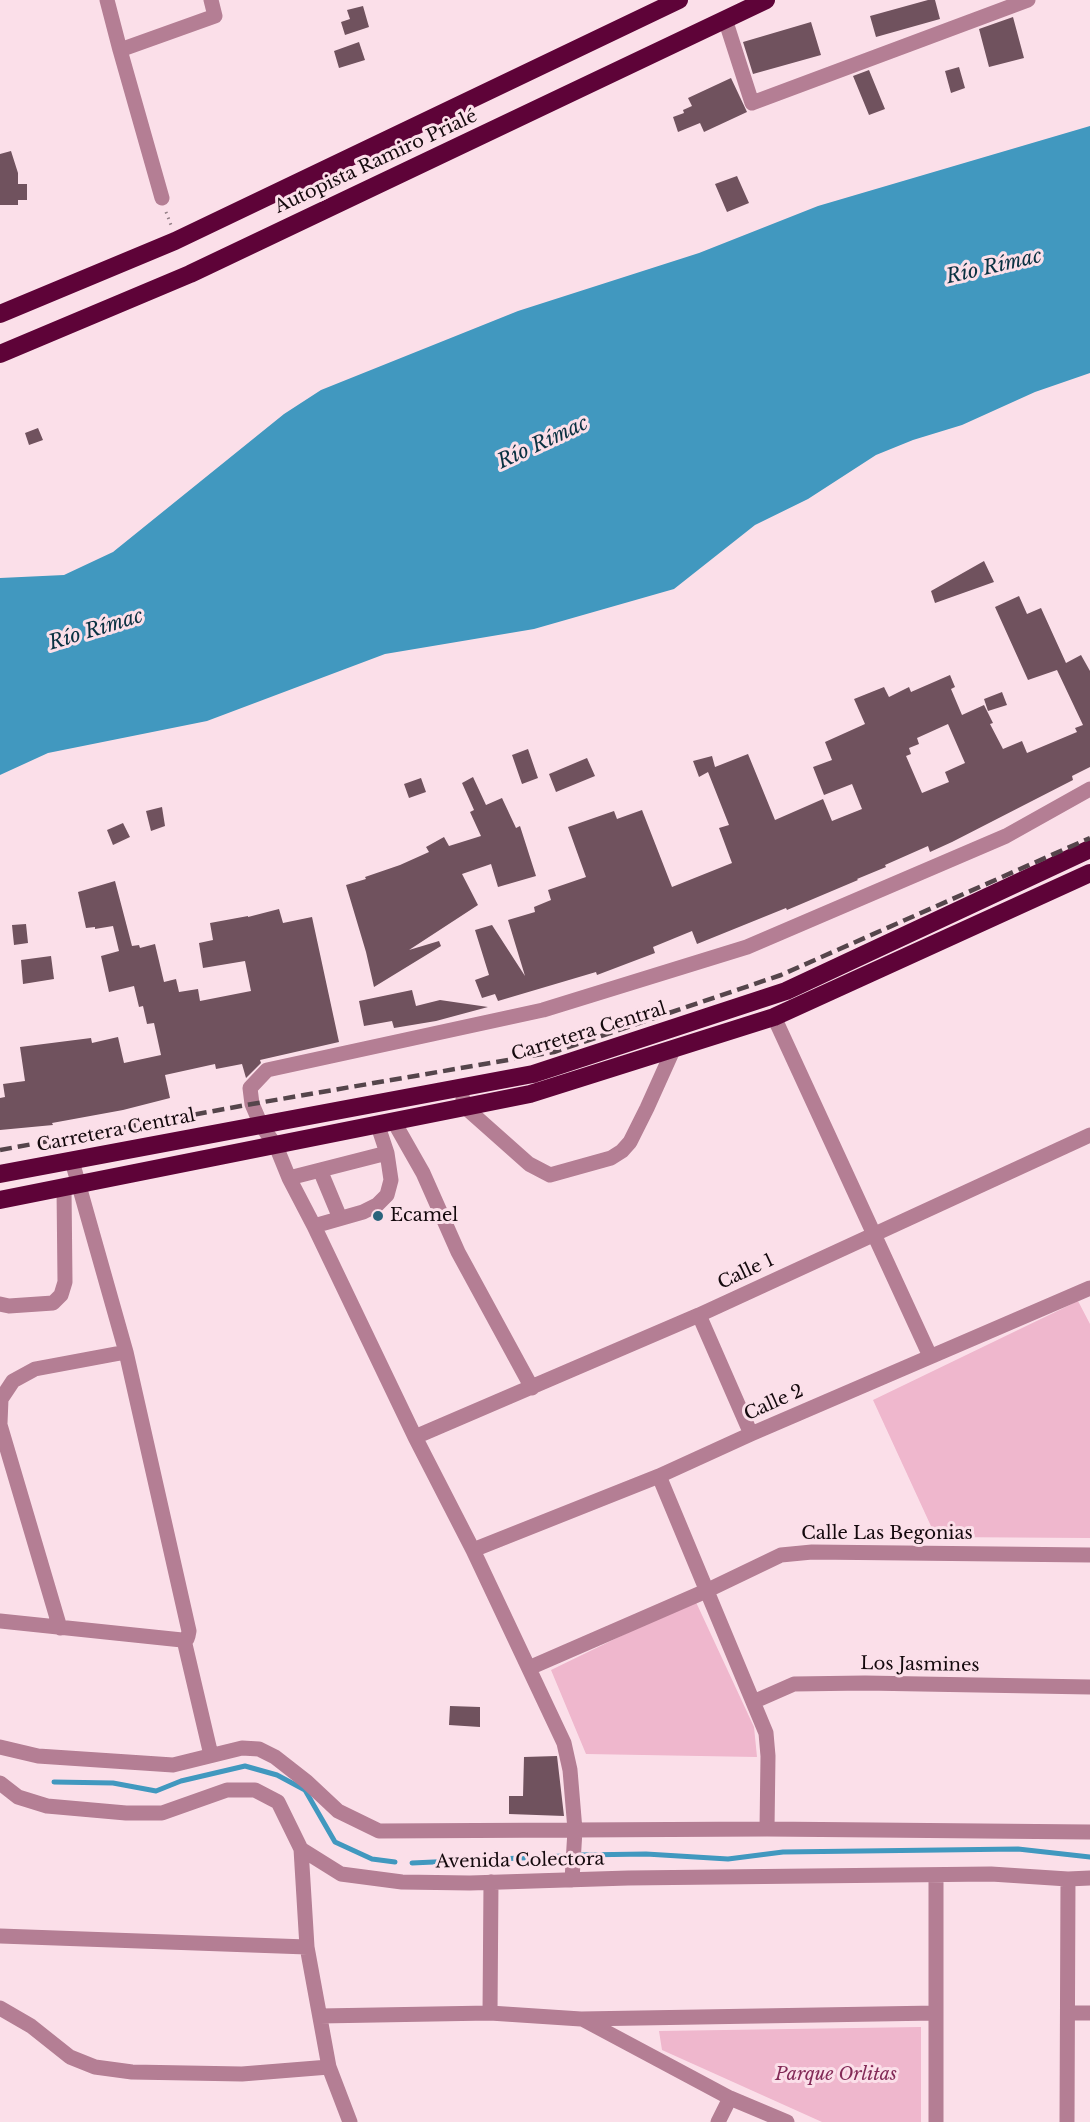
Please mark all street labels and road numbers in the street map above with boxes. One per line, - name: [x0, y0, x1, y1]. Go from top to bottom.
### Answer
- street label: Autopista Ramiro Prialé: [271, 106, 481, 218]
- street label: Carretera Central: [509, 998, 669, 1066]
- street label: Carretera Central: [35, 1105, 197, 1157]
- street label: Calle 1: [714, 1250, 778, 1294]
- street label: Calle 2: [741, 1380, 807, 1426]
- street label: Calle Las Begonias: [801, 1523, 973, 1545]
- street label: Los Jasmines: [860, 1653, 980, 1677]
- street label: Avenida Colectora: [435, 1849, 605, 1873]

